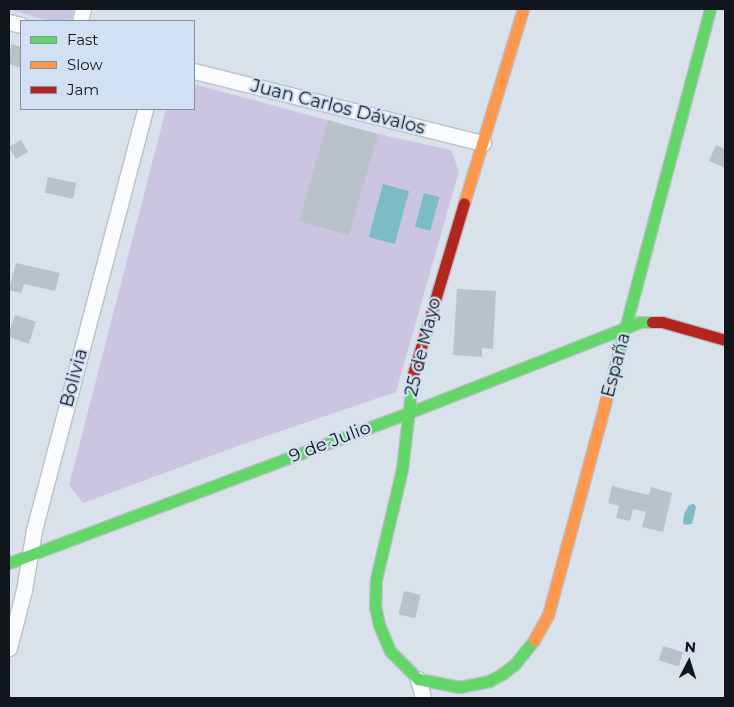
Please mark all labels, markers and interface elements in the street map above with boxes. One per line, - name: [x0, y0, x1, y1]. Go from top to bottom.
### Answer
- legend: [20, 20, 195, 110]
- text: Fast: [67, 30, 98, 49]
- text: Slow: [67, 55, 103, 74]
- street label: Juan Carlos Dávalos: [249, 75, 427, 139]
- text: Jam: [67, 80, 99, 99]
- street label: 25 de Mayo: [400, 295, 446, 399]
- street label: España: [597, 330, 635, 400]
- street label: Bolivia: [56, 346, 92, 410]
- street label: 9 de Julio: [286, 417, 374, 467]
- north arrow: [664, 637, 714, 687]
- text: N: [684, 638, 697, 657]

